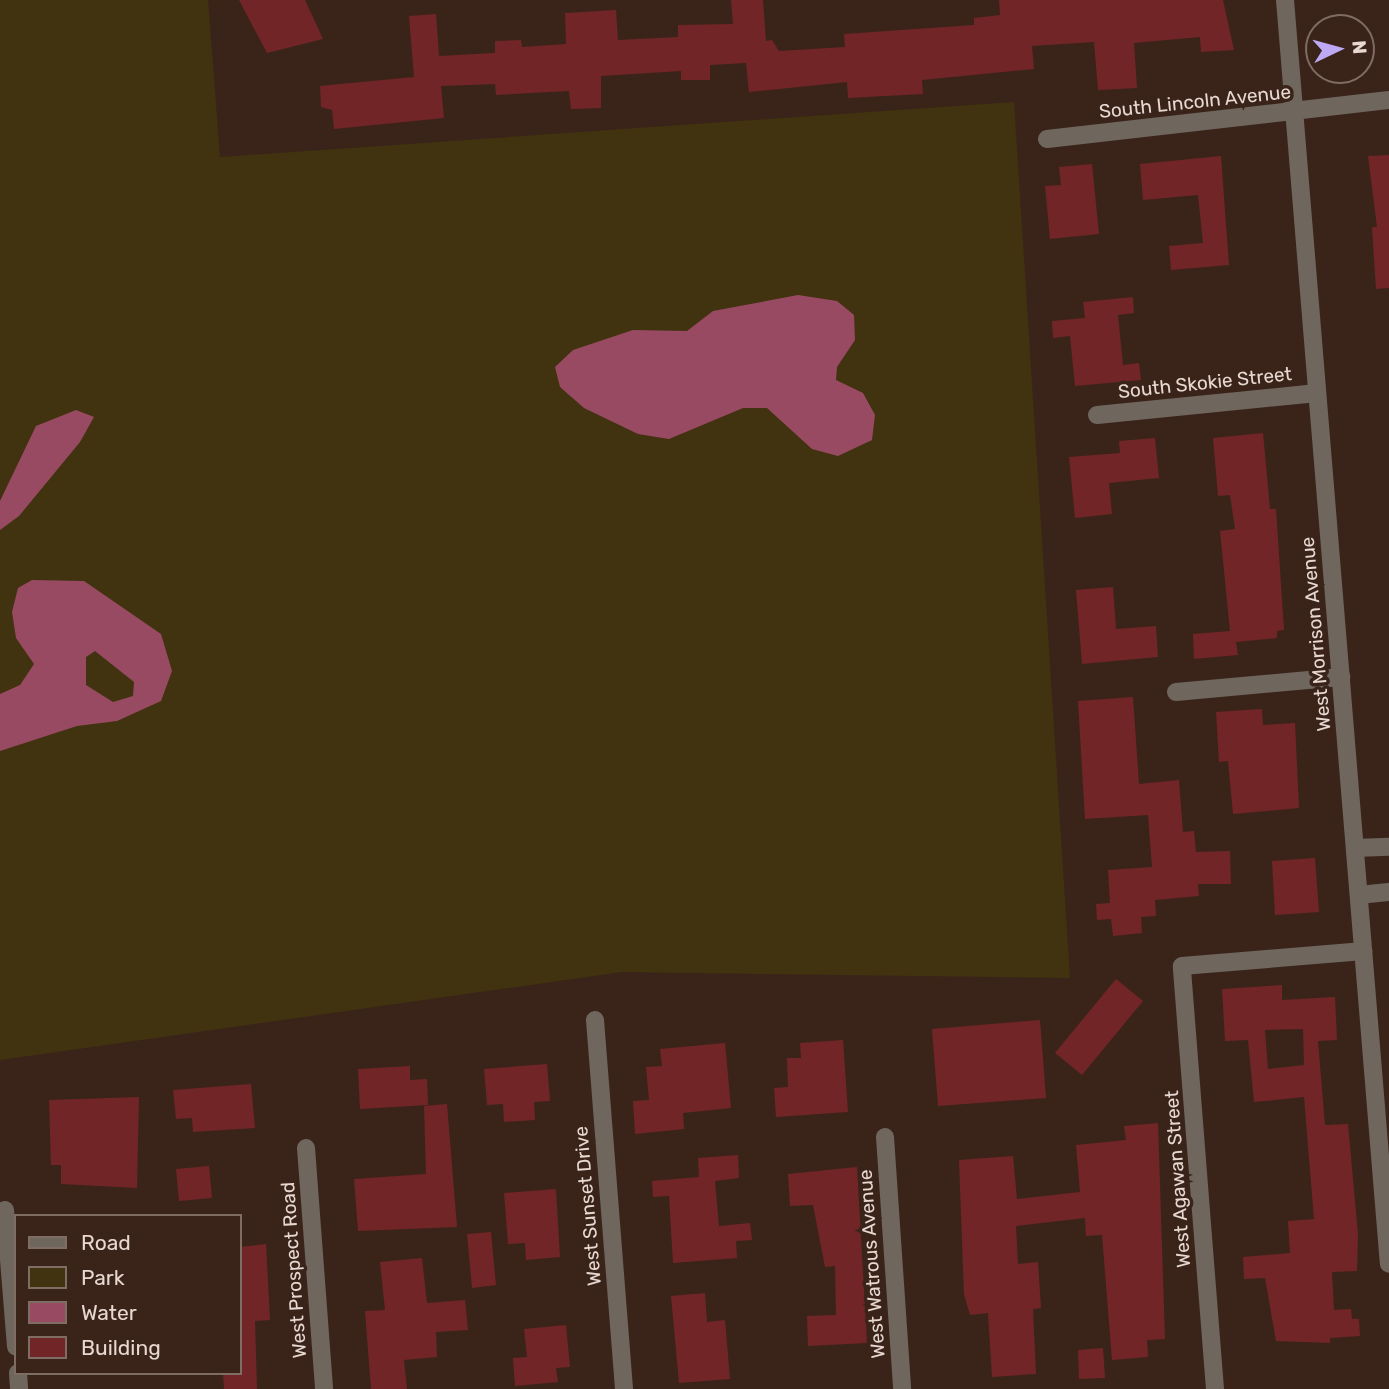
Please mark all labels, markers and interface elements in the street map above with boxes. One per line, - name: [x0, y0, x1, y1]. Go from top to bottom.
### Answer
- north arrow: [1305, 14, 1375, 84]
- text: N: [1347, 39, 1371, 55]
- street label: South Lincoln Avenue: [1098, 81, 1292, 123]
- street label: South Skokie Street: [1117, 363, 1293, 403]
- street label: West Morrison Avenue: [1296, 536, 1336, 732]
- street label: West Agawan Street: [1160, 1089, 1196, 1269]
- street label: West Sunset Drive: [570, 1125, 606, 1287]
- street label: West Watrous Avenue: [854, 1168, 890, 1360]
- street label: West Prospect Road: [276, 1181, 312, 1359]
- legend: [14, 1214, 242, 1375]
- text: Road: [81, 1230, 131, 1255]
- text: Park: [81, 1265, 125, 1290]
- text: Water: [81, 1300, 137, 1325]
- text: Building: [81, 1335, 161, 1360]

